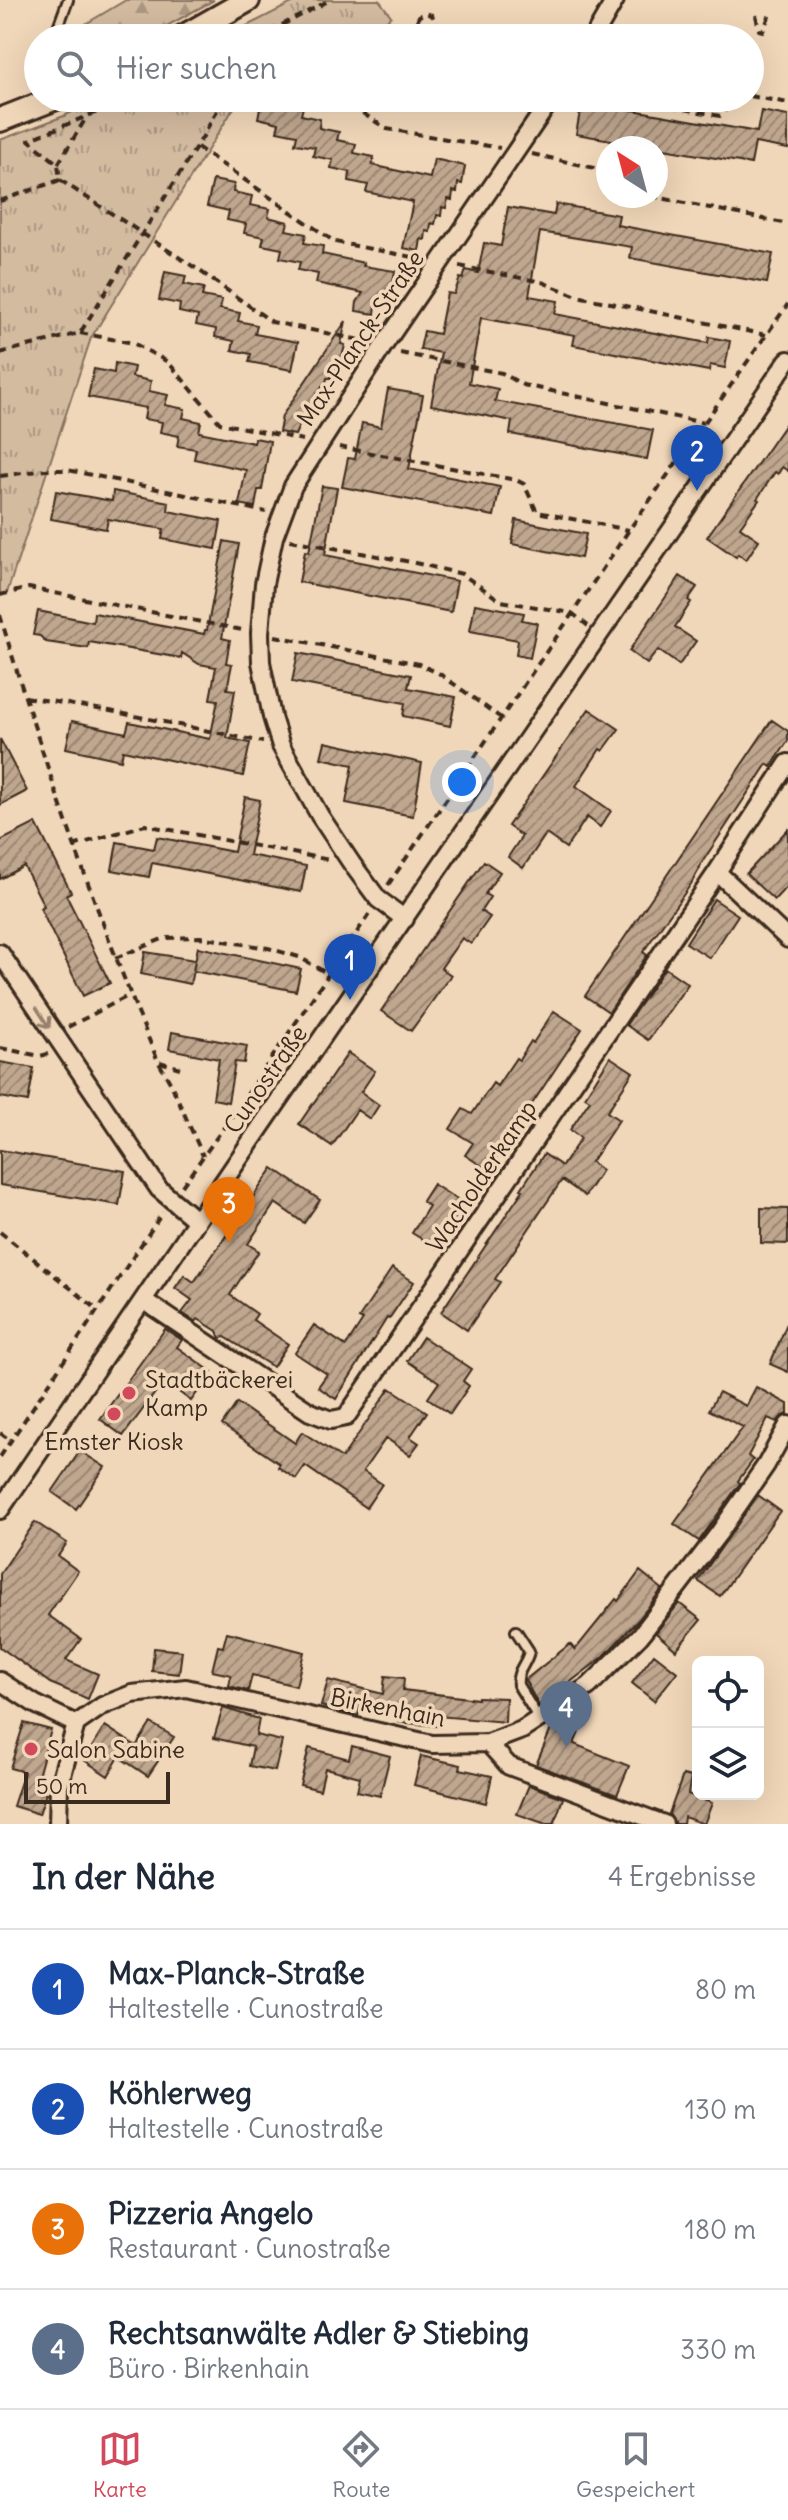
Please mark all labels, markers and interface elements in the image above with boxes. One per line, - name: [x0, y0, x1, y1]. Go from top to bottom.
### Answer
- search box: [24, 24, 764, 112]
- icon: search: [52, 46, 96, 90]
- text: Hier suchen: [116, 49, 277, 87]
- north arrow: [596, 136, 668, 208]
- street label: Max-Planck-Straße: [290, 244, 430, 432]
- pin: 2: [671, 425, 723, 491]
- your location: [442, 762, 482, 802]
- pin: 1: [324, 934, 376, 1000]
- one-way arrow: [35, 1007, 51, 1029]
- street label: Cunostraße: [217, 1019, 313, 1139]
- street label: Wacholderkamp: [419, 1094, 543, 1258]
- pin: 3: [203, 1177, 255, 1243]
- place label: Stadtbäckerei Kamp: [145, 1364, 293, 1422]
- marker: Stadtbäckerei Kamp: [120, 1384, 138, 1402]
- marker: Emster Kiosk: [105, 1405, 123, 1423]
- place label: Emster Kiosk: [44, 1426, 184, 1456]
- map controls: [692, 1656, 764, 1800]
- button: locate: [692, 1656, 764, 1728]
- street label: Birkenhain: [328, 1681, 448, 1733]
- pin: 4: [540, 1681, 592, 1747]
- button: layers: [692, 1728, 764, 1800]
- place label: Salon Sabine: [47, 1734, 185, 1764]
- marker: Salon Sabine: [22, 1740, 40, 1758]
- scale bar: [24, 1768, 170, 1804]
- text: 50 m: [36, 1772, 88, 1800]
- text: In der Nähe: [32, 1855, 215, 1898]
- text: 4 Ergebnisse: [608, 1860, 756, 1893]
- text: Max-Planck-Straße: [108, 1954, 365, 1992]
- text: 1: [53, 1973, 63, 2006]
- text: 80 m: [695, 1973, 756, 2006]
- text: Haltestelle · Cunostraße: [108, 1992, 383, 2025]
- text: Köhlerweg: [108, 2074, 252, 2112]
- text: 2: [51, 2093, 65, 2126]
- text: 130 m: [685, 2093, 756, 2126]
- text: Haltestelle · Cunostraße: [108, 2112, 383, 2145]
- text: Pizzeria Angelo: [108, 2194, 313, 2232]
- text: 3: [51, 2213, 65, 2246]
- text: 180 m: [685, 2213, 756, 2246]
- text: Restaurant · Cunostraße: [108, 2232, 391, 2265]
- text: Rechtsanwälte Adler & Stiebing: [108, 2314, 529, 2352]
- text: 4: [50, 2333, 66, 2366]
- text: 330 m: [680, 2333, 756, 2366]
- text: Büro · Birkenhain: [108, 2352, 310, 2385]
- tab: Karte: [93, 2427, 147, 2503]
- tab: Route: [332, 2427, 390, 2503]
- tab: Gespeichert: [576, 2427, 695, 2503]

